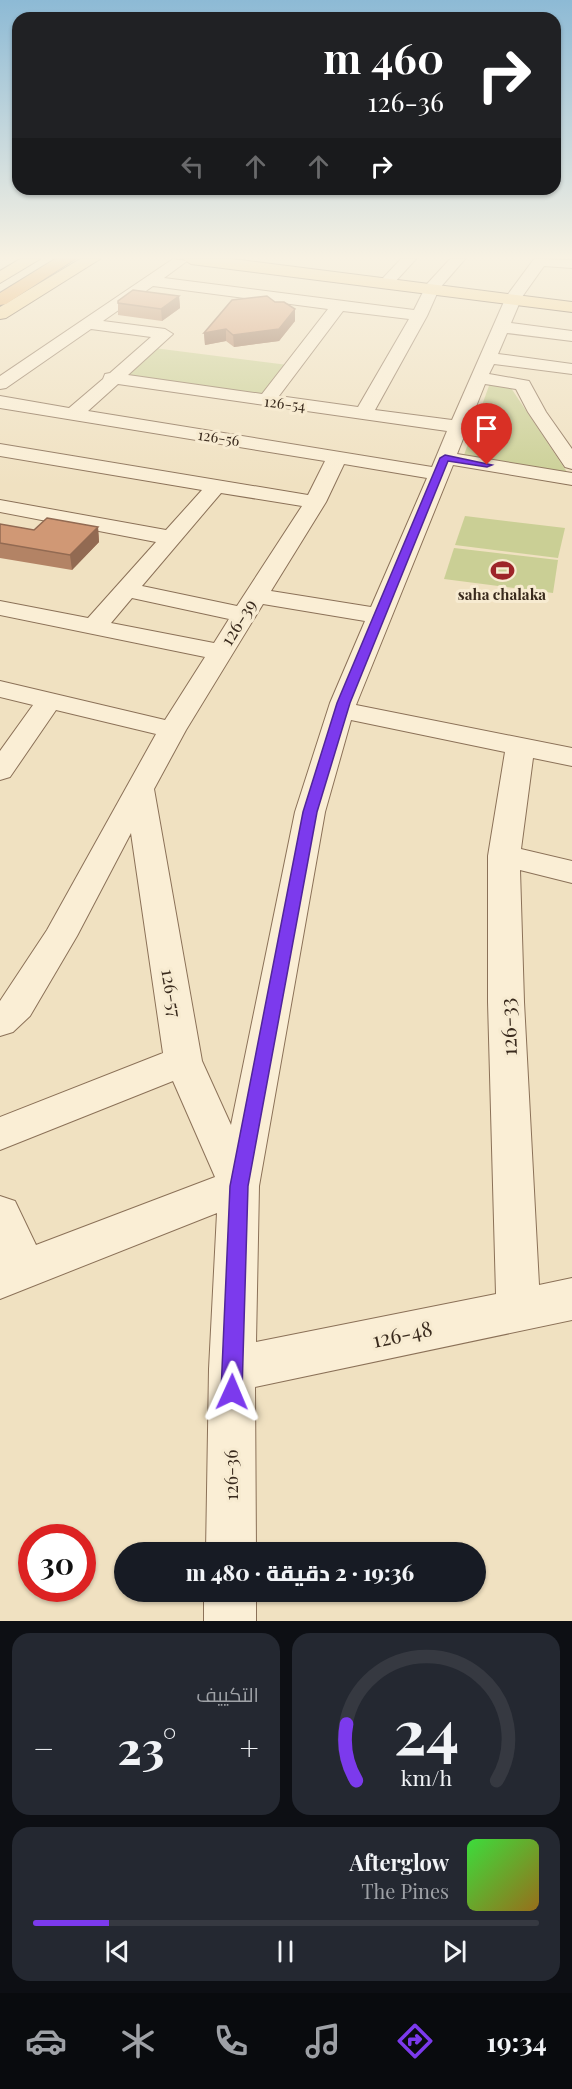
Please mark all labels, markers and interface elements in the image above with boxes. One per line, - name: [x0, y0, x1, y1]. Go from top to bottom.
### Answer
- text: 460 m: [323, 29, 444, 85]
- icon: right: [465, 36, 543, 114]
- text: 126-36: [368, 83, 444, 119]
- icon: left: [176, 150, 209, 183]
- icon: ahead: [239, 150, 272, 183]
- icon: ahead: [302, 150, 335, 183]
- icon: right: [365, 150, 398, 183]
- street label: 126-54: [263, 391, 307, 415]
- pin: [461, 403, 512, 465]
- icon: arrive: [470, 412, 503, 445]
- street label: 126-56: [197, 424, 242, 450]
- sports icon: saha chalaka: [489, 557, 515, 583]
- place label: saha chalaka: [458, 584, 546, 604]
- street label: 126-39: [214, 594, 262, 650]
- street label: 126-57: [156, 967, 188, 1019]
- street label: 126-33: [492, 997, 522, 1057]
- street label: 126-48: [370, 1313, 434, 1353]
- position arrow: [200, 1360, 264, 1424]
- street label: 126-36: [219, 1450, 243, 1501]
- speed limit sign: 30: [18, 1524, 96, 1602]
- text: 19:36 · 2 دقيقة · 480 m: [186, 1557, 414, 1587]
- text: التكييف: [196, 1680, 259, 1707]
- text: 24: [393, 1687, 459, 1771]
- text: 23°: [117, 1716, 176, 1776]
- text: −: [33, 1725, 54, 1769]
- text: +: [240, 1725, 259, 1769]
- text: km/h: [400, 1763, 452, 1791]
- text: Afterglow: [349, 1847, 449, 1877]
- text: The Pines: [361, 1877, 449, 1904]
- icon: previous: [101, 1935, 134, 1968]
- icon: pause: [269, 1935, 302, 1968]
- icon: next: [438, 1935, 471, 1968]
- icon: car: [25, 2020, 67, 2062]
- icon: climate: [117, 2020, 159, 2062]
- icon: phone: [210, 2020, 252, 2062]
- icon: music: [302, 2020, 344, 2062]
- icon: directions: [394, 2020, 436, 2062]
- text: 19:34: [486, 2023, 547, 2059]

